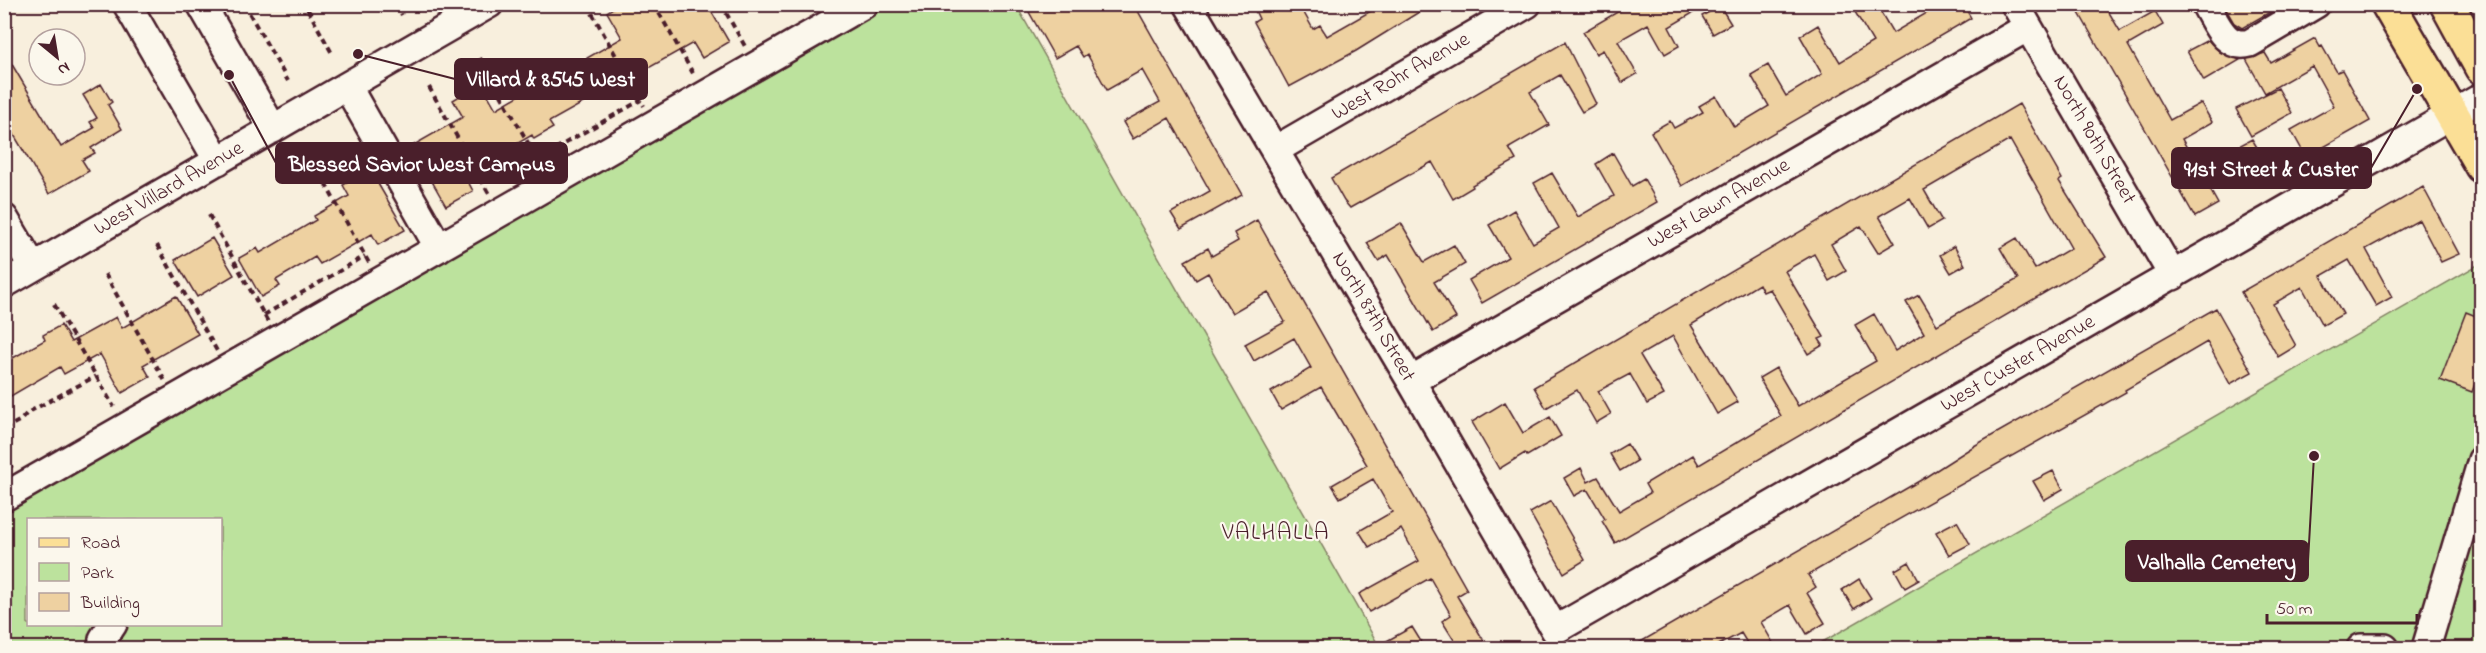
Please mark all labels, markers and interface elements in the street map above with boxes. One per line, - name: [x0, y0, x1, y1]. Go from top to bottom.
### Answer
- street label: West Rohr Avenue: [1326, 25, 1476, 129]
- north arrow: [27, 27, 87, 87]
- text: N: [53, 55, 74, 81]
- callout: Villard & 8545 West: [455, 59, 647, 99]
- text: Villard & 8545 West: [466, 65, 636, 97]
- street label: North 90th Street: [2045, 70, 2143, 210]
- street label: West Villard Avenue: [89, 134, 250, 244]
- callout: Blessed Savior West Campus: [276, 143, 567, 183]
- callout: 91st Street & Custer: [2172, 148, 2371, 188]
- text: Blessed Savior West Campus: [287, 150, 556, 182]
- street label: West Lawn Avenue: [1642, 151, 1796, 257]
- text: 91st Street & Custer: [2183, 155, 2359, 187]
- street label: North 87th Street: [1324, 246, 1422, 388]
- street label: West Custer Avenue: [1935, 307, 2101, 420]
- district label: VALHALLA: [1221, 516, 1330, 551]
- legend: [27, 518, 222, 626]
- text: Road: [81, 531, 120, 557]
- callout: Valhalla Cemetery: [2126, 541, 2308, 581]
- text: Valhalla Cemetery: [2137, 548, 2296, 581]
- text: Park: [81, 561, 114, 587]
- scale bar: [2267, 587, 2417, 625]
- text: Building: [80, 591, 140, 618]
- text: 50 m: [2276, 597, 2313, 623]

